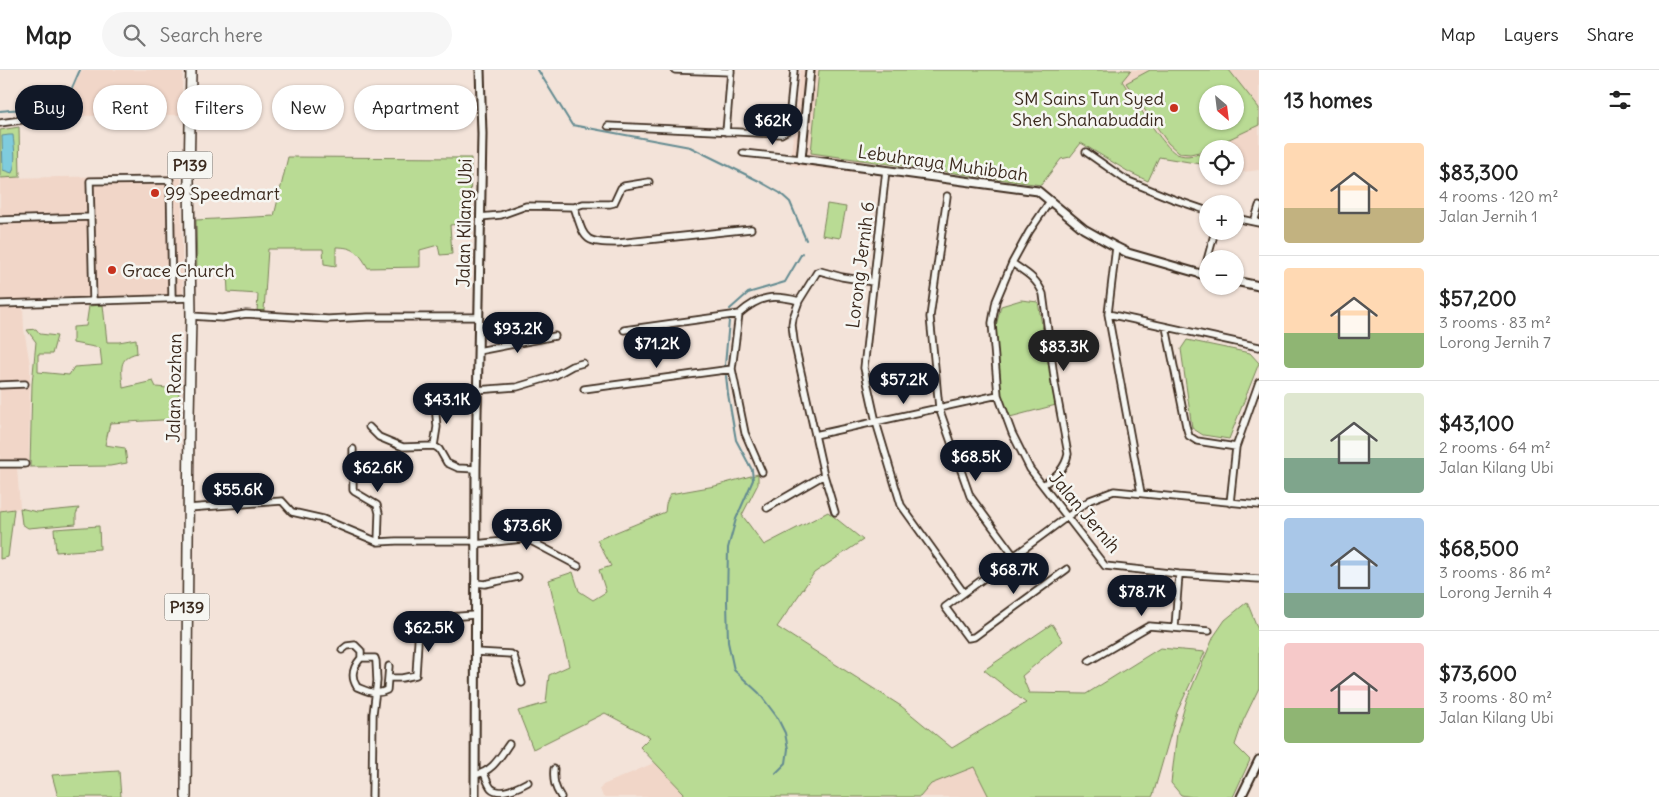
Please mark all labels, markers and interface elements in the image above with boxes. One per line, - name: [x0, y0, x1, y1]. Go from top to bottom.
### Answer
- search box: [102, 12, 452, 57]
- text: Map: [25, 20, 72, 50]
- icon: search: [120, 21, 148, 49]
- text: Search here: [160, 23, 263, 47]
- text: Map: [1440, 23, 1475, 46]
- text: Layers: [1503, 23, 1559, 46]
- text: Share: [1587, 23, 1634, 46]
- chip: Buy: [15, 85, 83, 130]
- chip: Rent: [93, 85, 167, 130]
- chip: Filters: [177, 85, 262, 130]
- chip: New: [272, 85, 344, 130]
- chip: Apartment: [354, 85, 477, 130]
- north arrow: [1199, 85, 1244, 130]
- map controls: [1199, 85, 1244, 295]
- icon: filters: [1606, 86, 1634, 114]
- place label: SM Sains Tun Syed Sheh Shahabuddin: [1012, 87, 1164, 131]
- text: 13 homes: [1284, 87, 1372, 114]
- marker: SM Sains Tun Syed Sheh Shahabuddin: [1168, 102, 1180, 114]
- pin: $62K: [743, 104, 803, 146]
- text: $62K: [755, 110, 791, 130]
- street label: Lebuhraya Muhibbah: [856, 140, 1030, 186]
- button: locate: [1199, 140, 1244, 185]
- road number: P139: [168, 152, 212, 178]
- street label: Jalan Kilang Ubi: [451, 158, 477, 288]
- text: $83,300: [1439, 159, 1519, 186]
- icon: home: [1324, 163, 1384, 223]
- place label: 99 Speedmart: [165, 182, 280, 205]
- text: 4 rooms · 120 m²: [1439, 186, 1558, 206]
- marker: 99 Speedmart: [149, 187, 161, 199]
- button: +: [1199, 195, 1244, 240]
- street label: Lorong Jernih 6: [841, 200, 879, 330]
- text: Jalan Jernih 1: [1439, 206, 1538, 226]
- button: −: [1199, 250, 1244, 295]
- place label: Grace Church: [122, 259, 235, 282]
- marker: Grace Church: [106, 264, 118, 276]
- text: $57,200: [1439, 285, 1517, 312]
- icon: home: [1324, 288, 1384, 348]
- pin: $93.2K: [477, 312, 559, 354]
- text: 3 rooms · 83 m²: [1439, 312, 1551, 332]
- text: $93.2K: [493, 318, 543, 338]
- pin: $71.2K: [616, 326, 698, 369]
- pin: $83.3K: [1023, 330, 1105, 372]
- text: Lorong Jernih 7: [1439, 332, 1551, 352]
- street label: Jalan Rozhan: [162, 333, 186, 443]
- text: $71.2K: [634, 333, 680, 353]
- text: $83.3K: [1039, 336, 1089, 356]
- pin: $57.2K: [863, 362, 945, 405]
- text: $57.2K: [880, 369, 928, 389]
- pin: $43.1K: [406, 382, 488, 425]
- text: $43.1K: [424, 389, 470, 409]
- text: $43,100: [1439, 410, 1514, 437]
- icon: home: [1324, 413, 1384, 473]
- text: 2 rooms · 64 m²: [1439, 437, 1551, 457]
- pin: $68.5K: [935, 440, 1017, 482]
- text: $68.5K: [951, 446, 1001, 466]
- pin: $62.6K: [337, 450, 419, 493]
- text: $62.6K: [353, 457, 403, 477]
- text: Jalan Kilang Ubi: [1439, 457, 1553, 477]
- street label: Jalan Jernih: [1044, 467, 1126, 557]
- pin: $55.6K: [197, 472, 279, 515]
- text: $55.6K: [213, 479, 263, 499]
- pin: $73.6K: [486, 508, 568, 551]
- text: $73.6K: [503, 515, 551, 535]
- text: $68,500: [1439, 535, 1519, 562]
- icon: home: [1324, 538, 1384, 598]
- pin: $68.7K: [973, 552, 1055, 595]
- text: $68.7K: [990, 559, 1038, 579]
- text: 3 rooms · 86 m²: [1439, 562, 1551, 582]
- pin: $78.7K: [1101, 574, 1183, 617]
- text: $78.7K: [1119, 581, 1165, 601]
- text: Lorong Jernih 4: [1439, 582, 1552, 602]
- road number: P139: [164, 594, 210, 620]
- pin: $62.5K: [388, 610, 470, 653]
- text: $62.5K: [404, 617, 454, 637]
- text: $73,600: [1439, 660, 1517, 687]
- icon: home: [1324, 663, 1384, 723]
- text: 3 rooms · 80 m²: [1439, 687, 1552, 707]
- text: Jalan Kilang Ubi: [1439, 707, 1553, 727]

